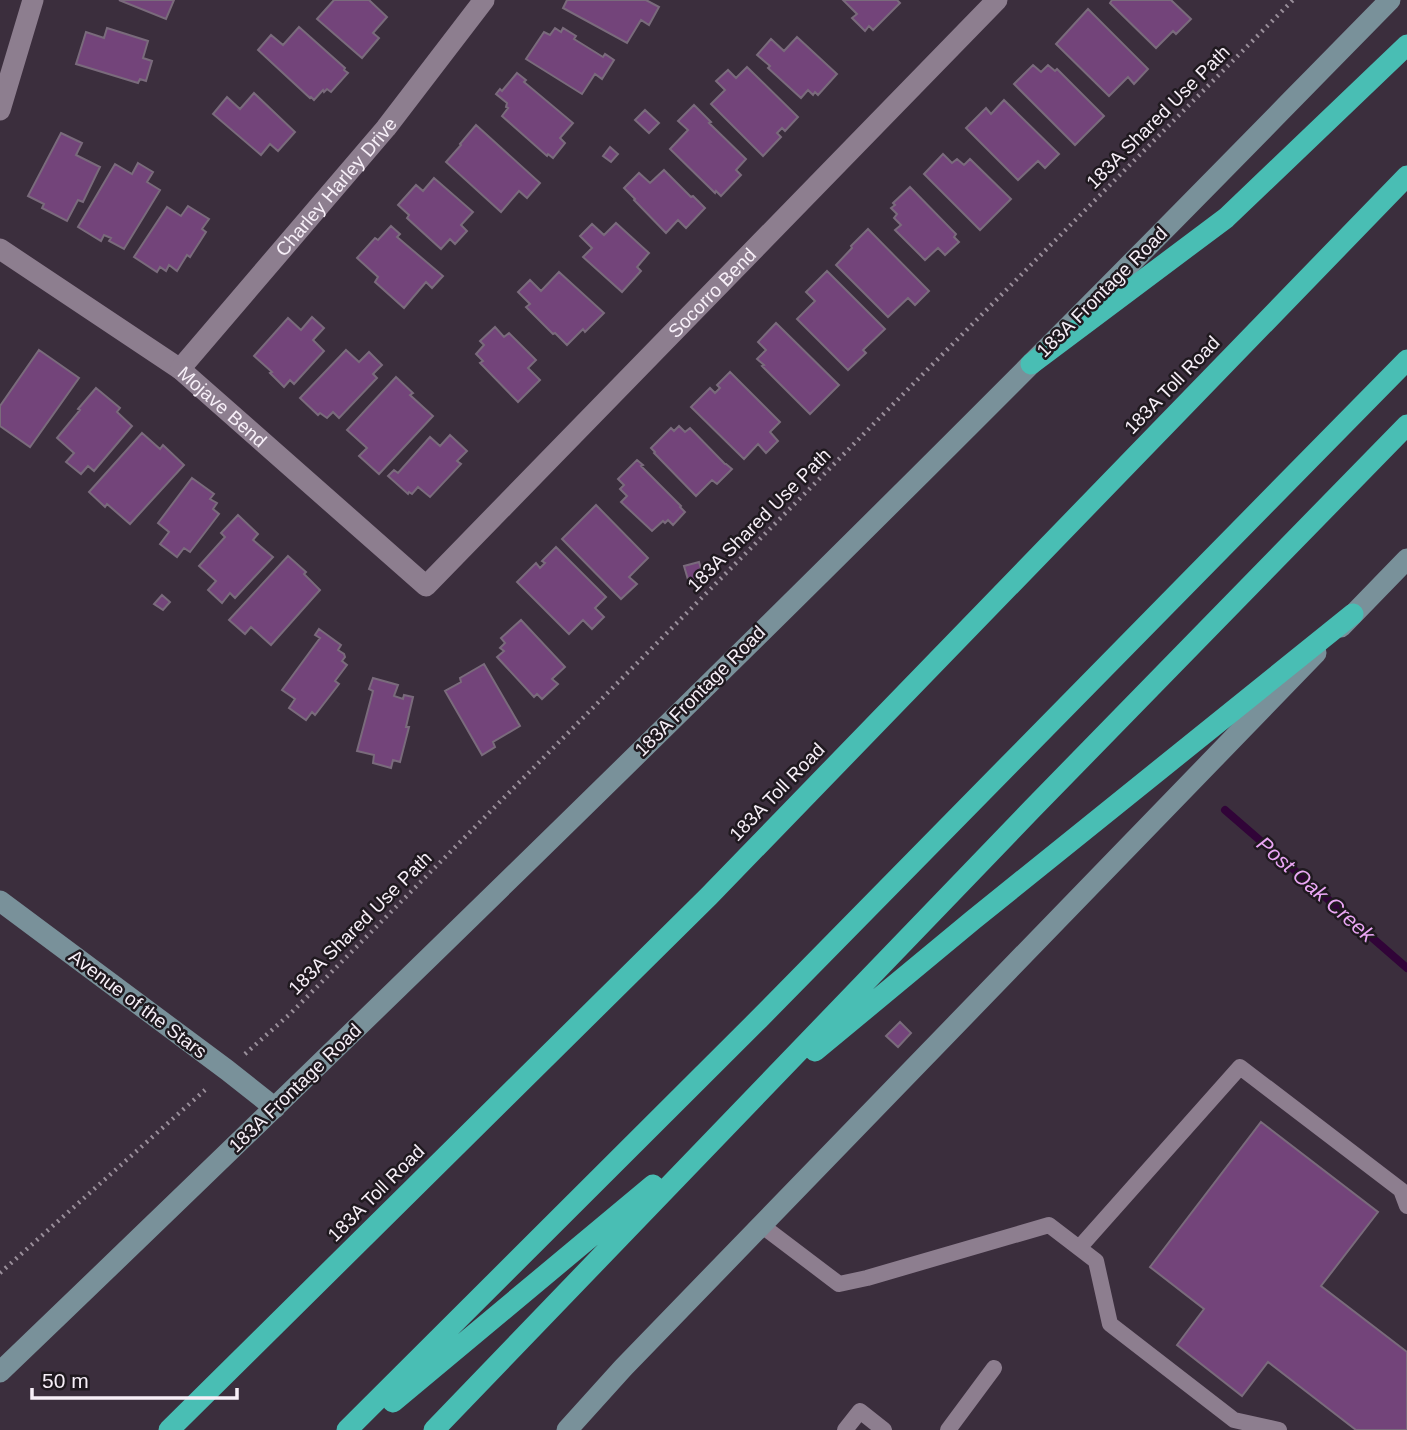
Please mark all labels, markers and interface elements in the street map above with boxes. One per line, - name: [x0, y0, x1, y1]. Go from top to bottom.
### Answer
- street label: 183A Shared Use Path: [1082, 41, 1234, 193]
- street label: Charley Harley Drive: [271, 113, 401, 260]
- street label: 183A Frontage Road: [1033, 223, 1171, 361]
- street label: Socorro Bend: [664, 244, 760, 342]
- street label: 183A Toll Road: [1120, 332, 1224, 438]
- street label: Mojave Bend: [174, 362, 271, 451]
- street label: 183A Shared Use Path: [683, 444, 835, 596]
- street label: 183A Frontage Road: [631, 622, 769, 760]
- street label: 183A Toll Road: [725, 739, 829, 845]
- water label: Post Oak Creek: [1253, 832, 1381, 947]
- street label: 183A Shared Use Path: [284, 847, 436, 999]
- street label: Avenue of the Stars: [65, 945, 211, 1063]
- street label: 183A Frontage Road: [225, 1020, 365, 1156]
- street label: 183A Toll Road: [324, 1141, 428, 1245]
- scale bar: [32, 1356, 236, 1400]
- text: 50 m: [42, 1369, 89, 1392]

